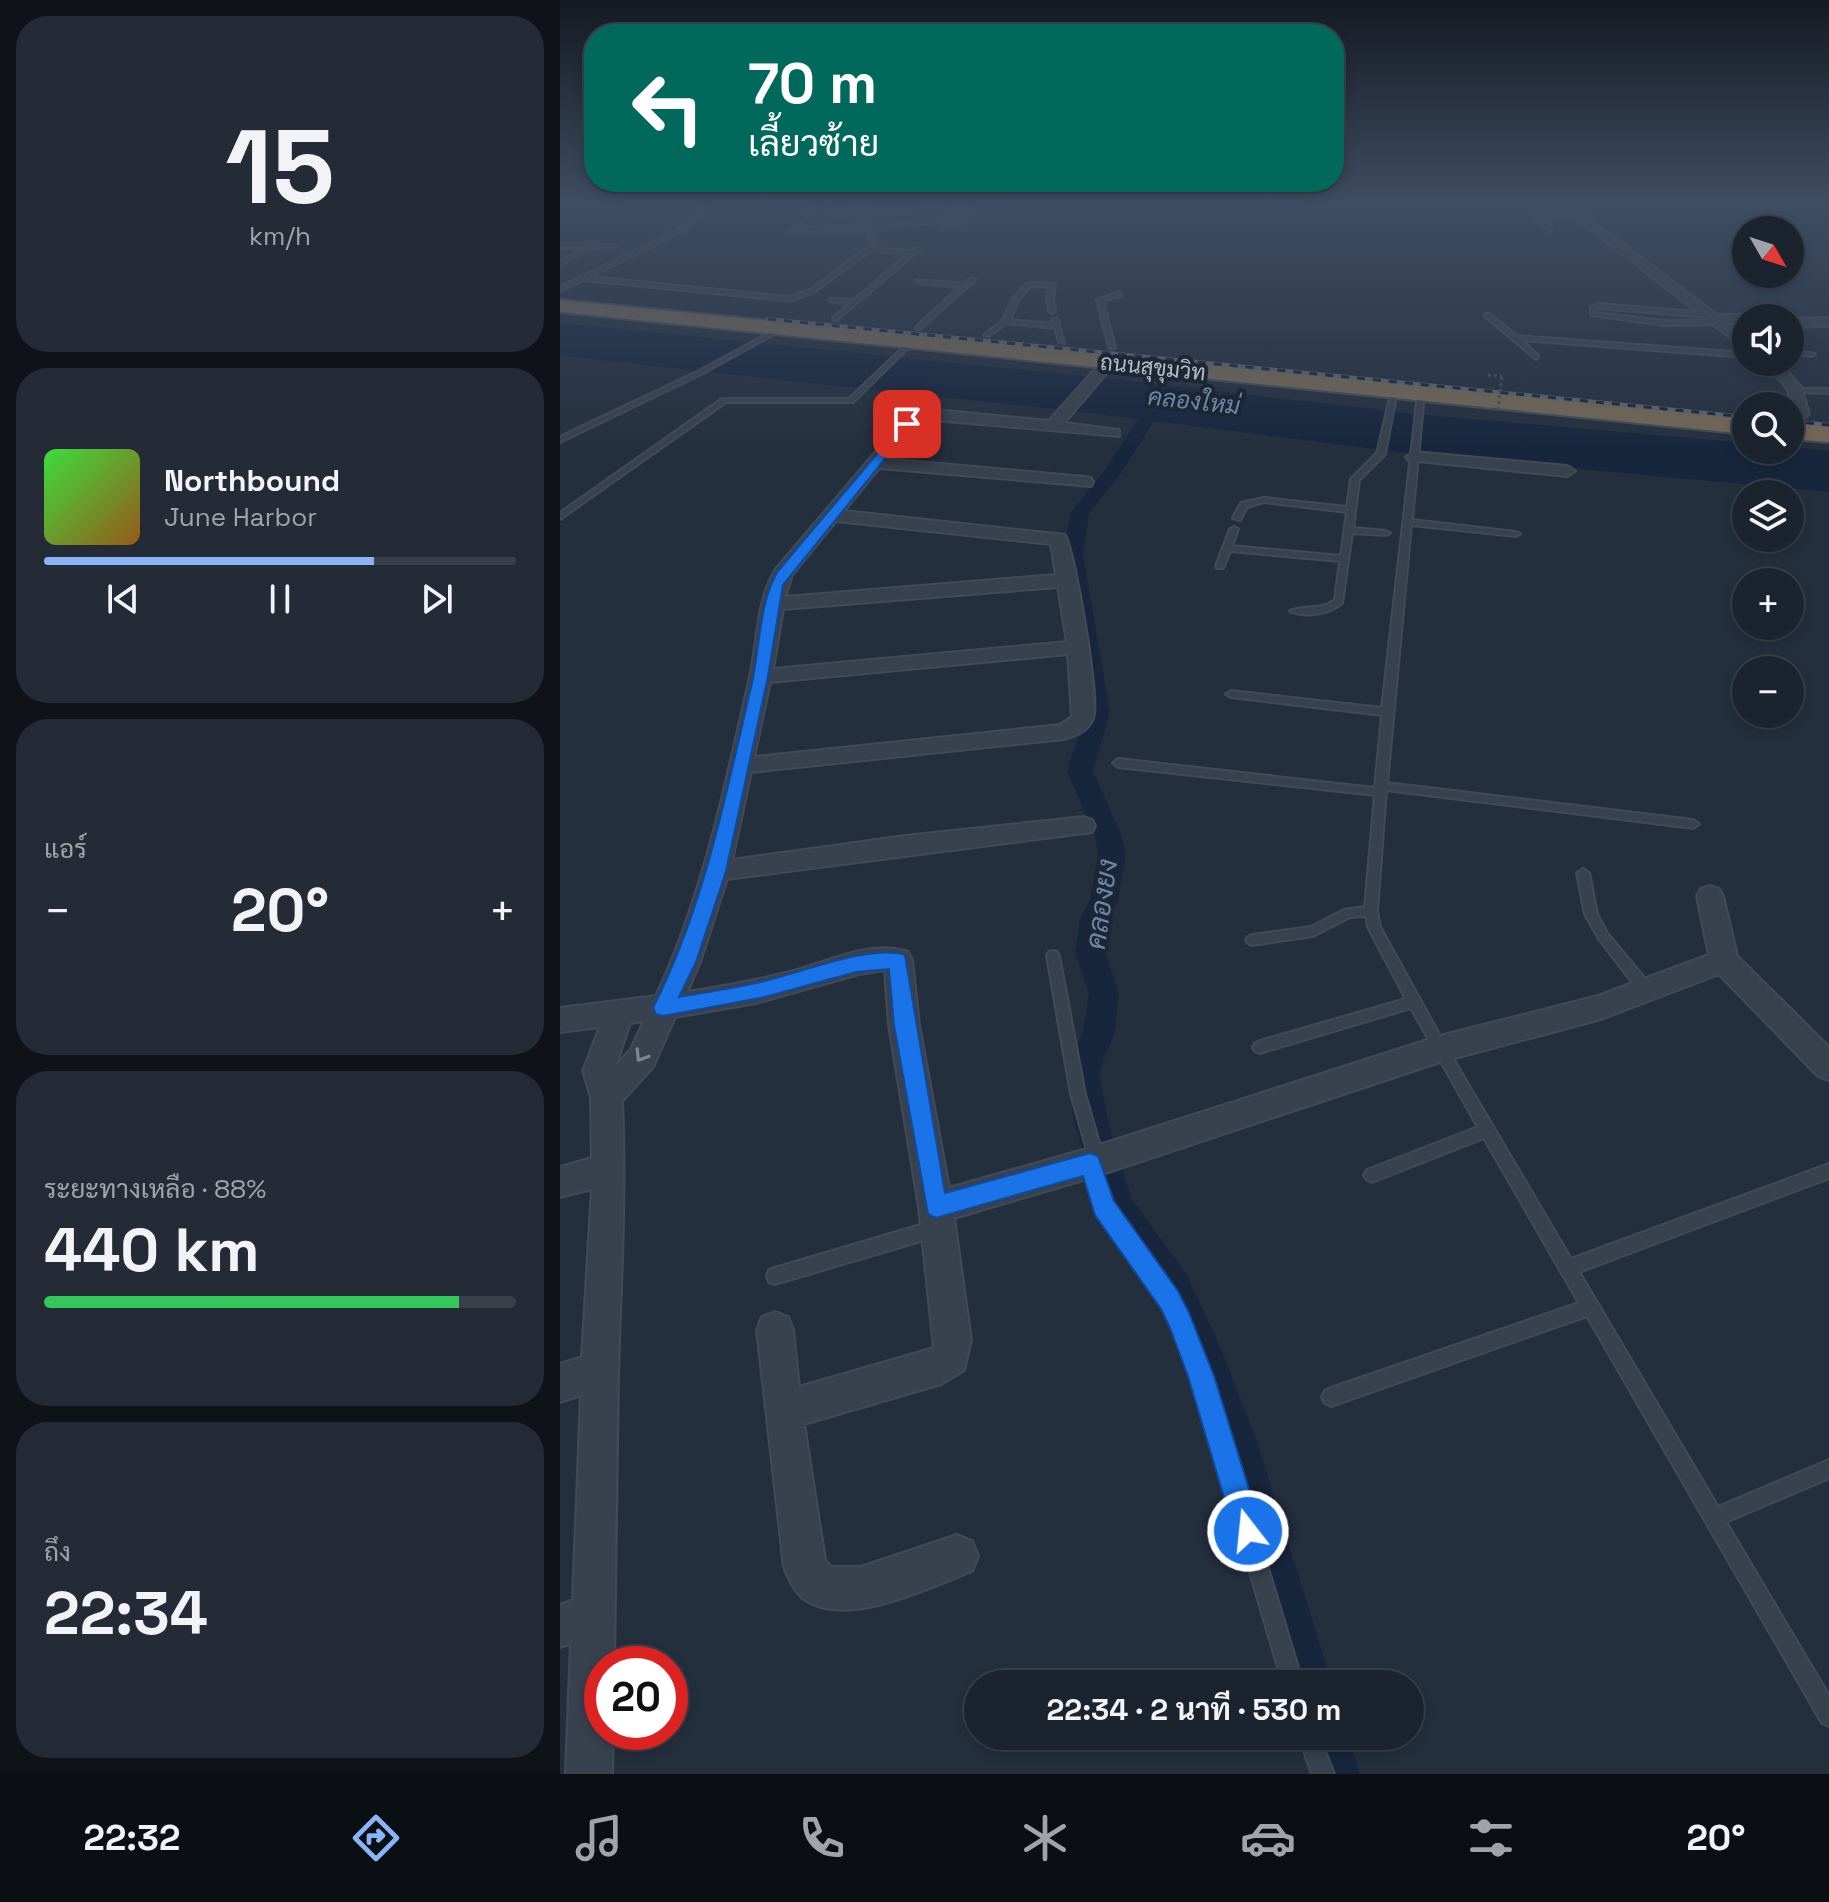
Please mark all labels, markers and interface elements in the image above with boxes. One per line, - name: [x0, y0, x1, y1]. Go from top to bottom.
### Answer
- text: 70 m: [748, 48, 877, 119]
- icon: left: [616, 56, 720, 160]
- text: 15: [225, 101, 335, 233]
- text: เลี้ยวซ้าย: [748, 121, 879, 167]
- north arrow: [1732, 216, 1804, 288]
- map controls: [1732, 216, 1804, 728]
- text: km/h: [249, 219, 311, 253]
- button: sound: [1732, 304, 1804, 376]
- street label: ถนนสุขุมวิท: [1099, 348, 1207, 388]
- water label: คลองใหม่: [1146, 381, 1243, 421]
- pin: [873, 390, 941, 458]
- button: search: [1732, 392, 1804, 464]
- icon: arrive: [885, 402, 929, 446]
- text: Northbound: [164, 461, 340, 500]
- button: layers: [1732, 480, 1804, 552]
- text: June Harbor: [164, 500, 317, 534]
- button: +: [1732, 568, 1804, 640]
- icon: previous: [101, 577, 145, 621]
- icon: pause: [258, 577, 302, 621]
- icon: next: [415, 577, 459, 621]
- button: −: [1732, 656, 1804, 728]
- text: แอร์: [44, 832, 87, 866]
- water label: คลองยง: [1077, 856, 1125, 952]
- text: 20°: [231, 872, 329, 949]
- text: −: [44, 883, 71, 939]
- text: +: [489, 883, 516, 939]
- one-way arrow: [635, 1048, 650, 1062]
- text: ระยะทางเหลือ · 88%: [44, 1172, 266, 1206]
- text: 440 km: [44, 1212, 260, 1289]
- position arrow: [1206, 1489, 1290, 1573]
- text: ถึง: [44, 1535, 71, 1569]
- text: 22:34: [44, 1575, 208, 1652]
- speed limit sign: 20: [584, 1646, 688, 1750]
- text: 22:34 · 2 นาที · 530 m: [1047, 1690, 1341, 1729]
- icon: directions: [348, 1810, 404, 1866]
- icon: music: [571, 1810, 627, 1866]
- icon: phone: [794, 1810, 850, 1866]
- icon: climate: [1017, 1810, 1073, 1866]
- icon: car: [1240, 1810, 1296, 1866]
- icon: filters: [1463, 1810, 1519, 1866]
- text: 22:32: [84, 1815, 180, 1861]
- text: 20°: [1686, 1815, 1745, 1861]

